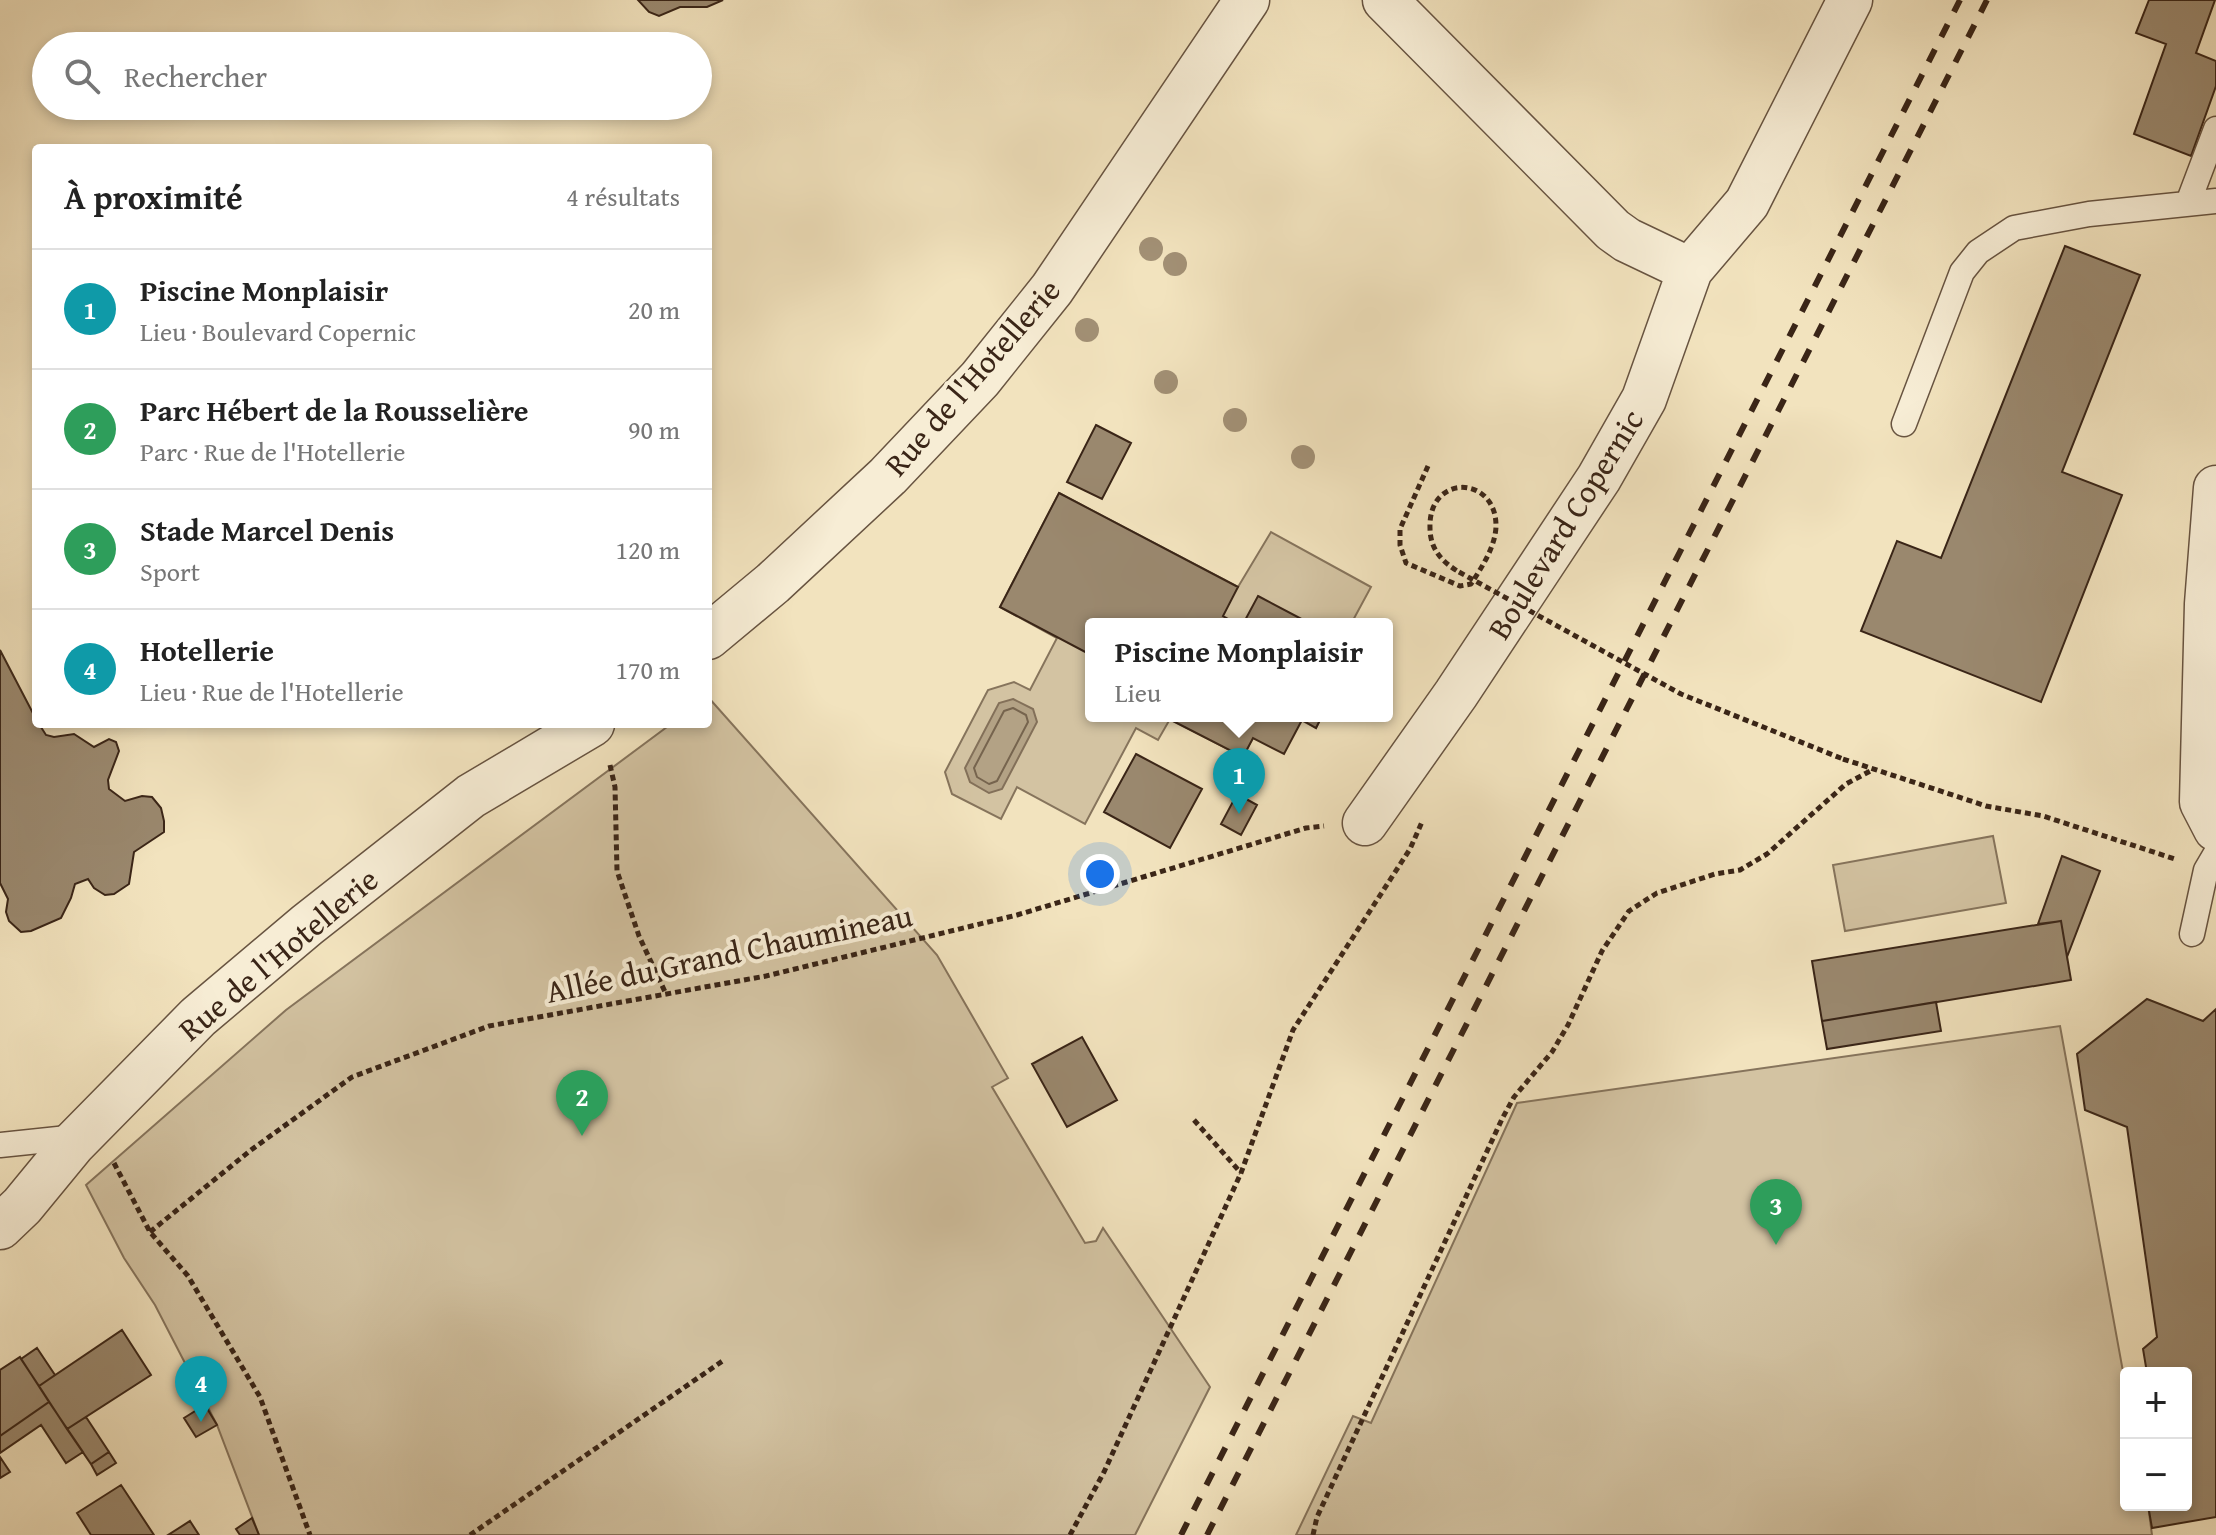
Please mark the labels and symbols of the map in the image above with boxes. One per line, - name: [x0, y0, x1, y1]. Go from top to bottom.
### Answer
- street label: Rue de l'Hotellerie: [873, 268, 1071, 486]
- street label: Boulevard Copernic: [1475, 400, 1655, 648]
- pin: 1: [1213, 748, 1265, 814]
- your location: [1080, 854, 1120, 894]
- street label: Rue de l'Hotellerie: [168, 856, 388, 1052]
- street label: Allée du Grand Chaumineau: [542, 891, 917, 1015]
- pin: 2: [556, 1070, 608, 1136]
- pin: 3: [1750, 1179, 1802, 1245]
- pin: 4: [175, 1356, 227, 1422]

